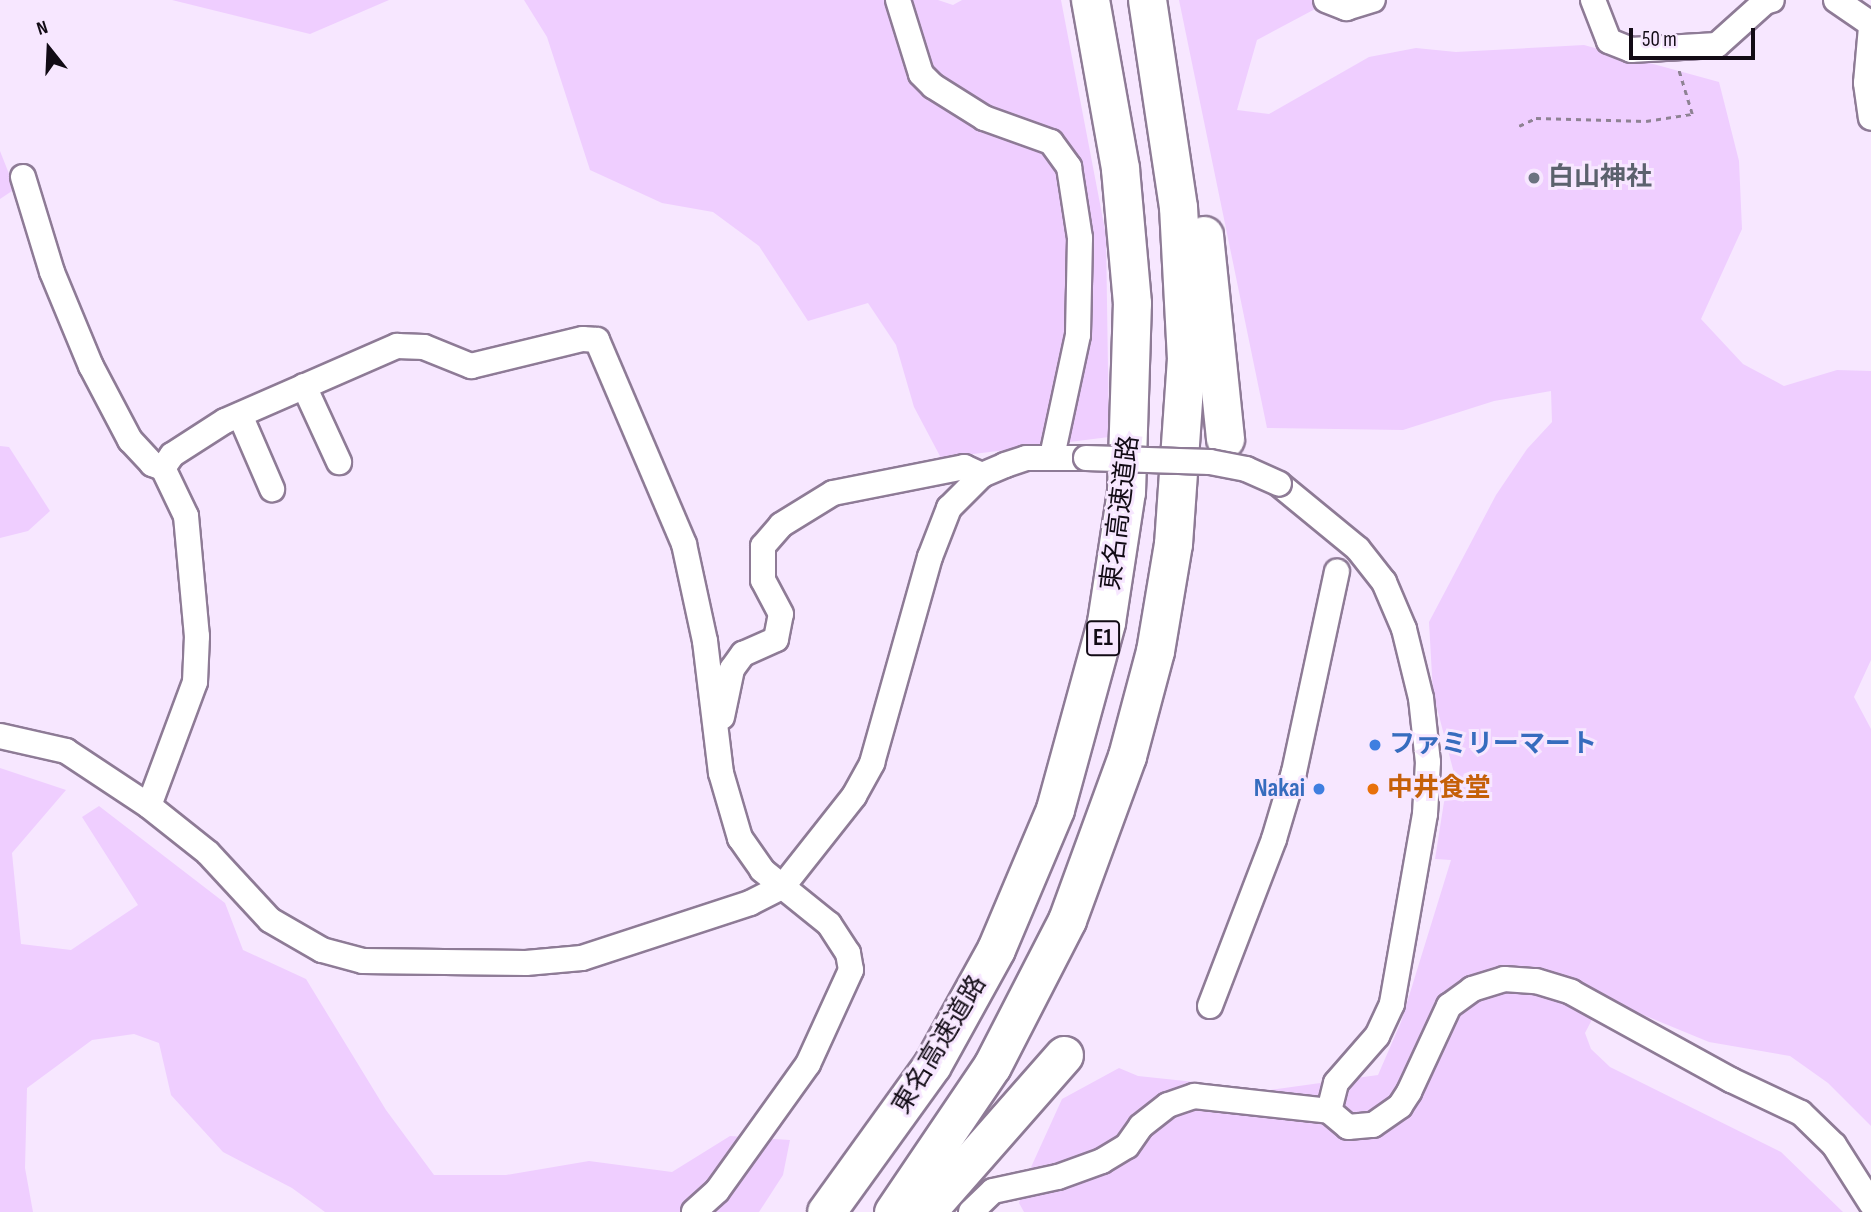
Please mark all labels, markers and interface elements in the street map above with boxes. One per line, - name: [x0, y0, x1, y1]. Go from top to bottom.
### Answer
- north arrow: [14, 14, 84, 84]
- scale bar: [1633, 14, 1759, 58]
- text: N: [34, 16, 51, 41]
- text: 50 m: [1642, 27, 1677, 52]
- place label: 白山神社: [1548, 162, 1652, 194]
- marker: 白山神社: [1526, 170, 1542, 186]
- street label: 東名高速道路: [1096, 434, 1146, 592]
- road number: E1: [1086, 618, 1120, 658]
- place label: ファミリーマート: [1389, 729, 1597, 761]
- marker: ファミリーマート: [1367, 737, 1383, 753]
- place label: Nakai: [1254, 773, 1305, 805]
- place label: 中井食堂: [1387, 773, 1491, 805]
- marker: Nakai: [1311, 781, 1327, 797]
- marker: 中井食堂: [1365, 781, 1381, 797]
- street label: 東名高速道路: [886, 970, 994, 1120]

